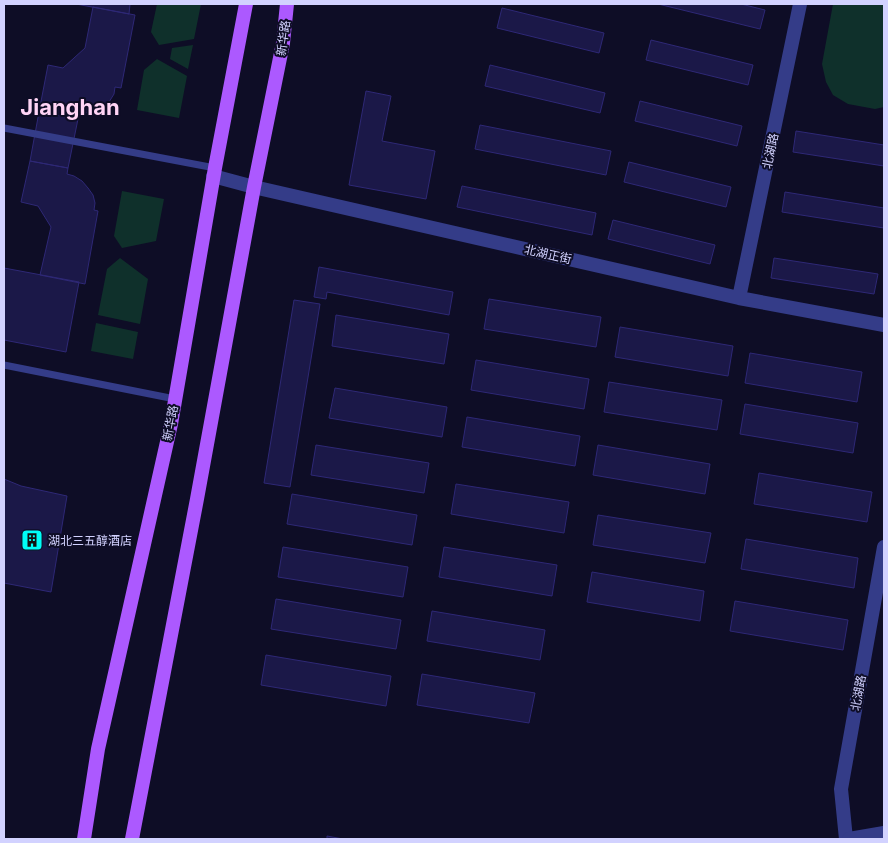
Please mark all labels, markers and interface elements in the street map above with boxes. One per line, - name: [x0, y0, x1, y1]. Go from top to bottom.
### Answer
- street label: 新华路: [273, 19, 293, 57]
- district label: Jianghan: [20, 94, 120, 120]
- street label: 北湖路: [759, 132, 781, 170]
- street label: 北湖正街: [523, 241, 573, 267]
- street label: 新华路: [159, 404, 181, 442]
- building icon: 湖北三五醇酒店: [20, 528, 44, 552]
- place label: 湖北三五醇酒店: [48, 533, 132, 548]
- street label: 北湖路: [847, 674, 869, 712]

